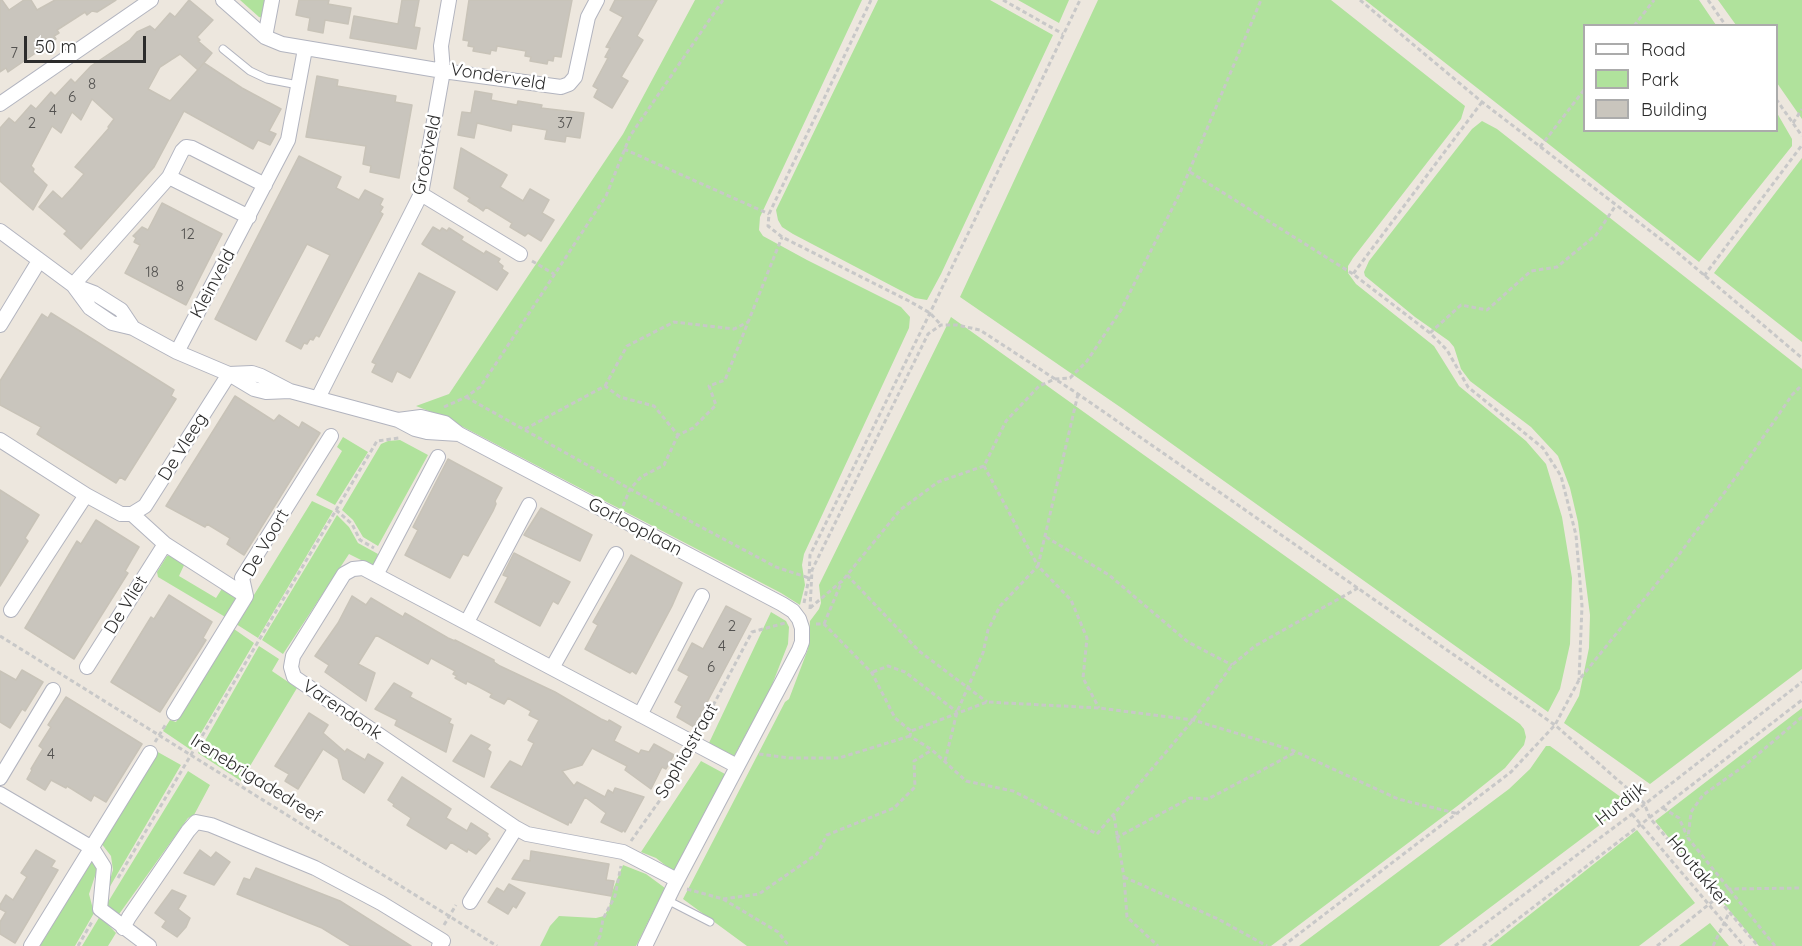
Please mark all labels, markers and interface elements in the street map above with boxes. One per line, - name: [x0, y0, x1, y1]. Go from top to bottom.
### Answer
- scale bar: [27, 24, 148, 62]
- legend: [1583, 24, 1778, 132]
- text: 50 m: [35, 35, 77, 58]
- text: Road: [1641, 38, 1686, 61]
- house number: 7: [10, 44, 18, 62]
- street label: Vonderveld: [449, 59, 547, 95]
- text: Park: [1641, 68, 1679, 91]
- house number: 8: [88, 75, 96, 93]
- house number: 6: [68, 88, 76, 106]
- text: Building: [1641, 98, 1707, 121]
- house number: 4: [49, 101, 57, 119]
- street label: Grootveld: [408, 113, 446, 197]
- house number: 2: [28, 114, 36, 132]
- house number: 37: [557, 114, 573, 132]
- house number: 12: [181, 225, 195, 243]
- street label: Kleinveld: [186, 246, 240, 322]
- house number: 18: [145, 263, 159, 281]
- house number: 8: [176, 277, 184, 295]
- street label: De Vleeg: [154, 409, 212, 485]
- street label: Gorlooplaan: [584, 493, 686, 561]
- street label: De Voort: [238, 505, 294, 581]
- street label: De Vliet: [100, 572, 152, 638]
- house number: 2: [728, 617, 736, 635]
- house number: 4: [718, 637, 726, 655]
- house number: 6: [707, 658, 715, 676]
- street label: Varendonk: [298, 675, 386, 745]
- street label: Sophiastraat: [651, 700, 723, 802]
- street label: Irenebrigadedreef: [186, 730, 326, 828]
- house number: 4: [47, 745, 55, 763]
- street label: Hutdijk: [1591, 777, 1651, 831]
- street label: Houtakker: [1662, 831, 1734, 911]

